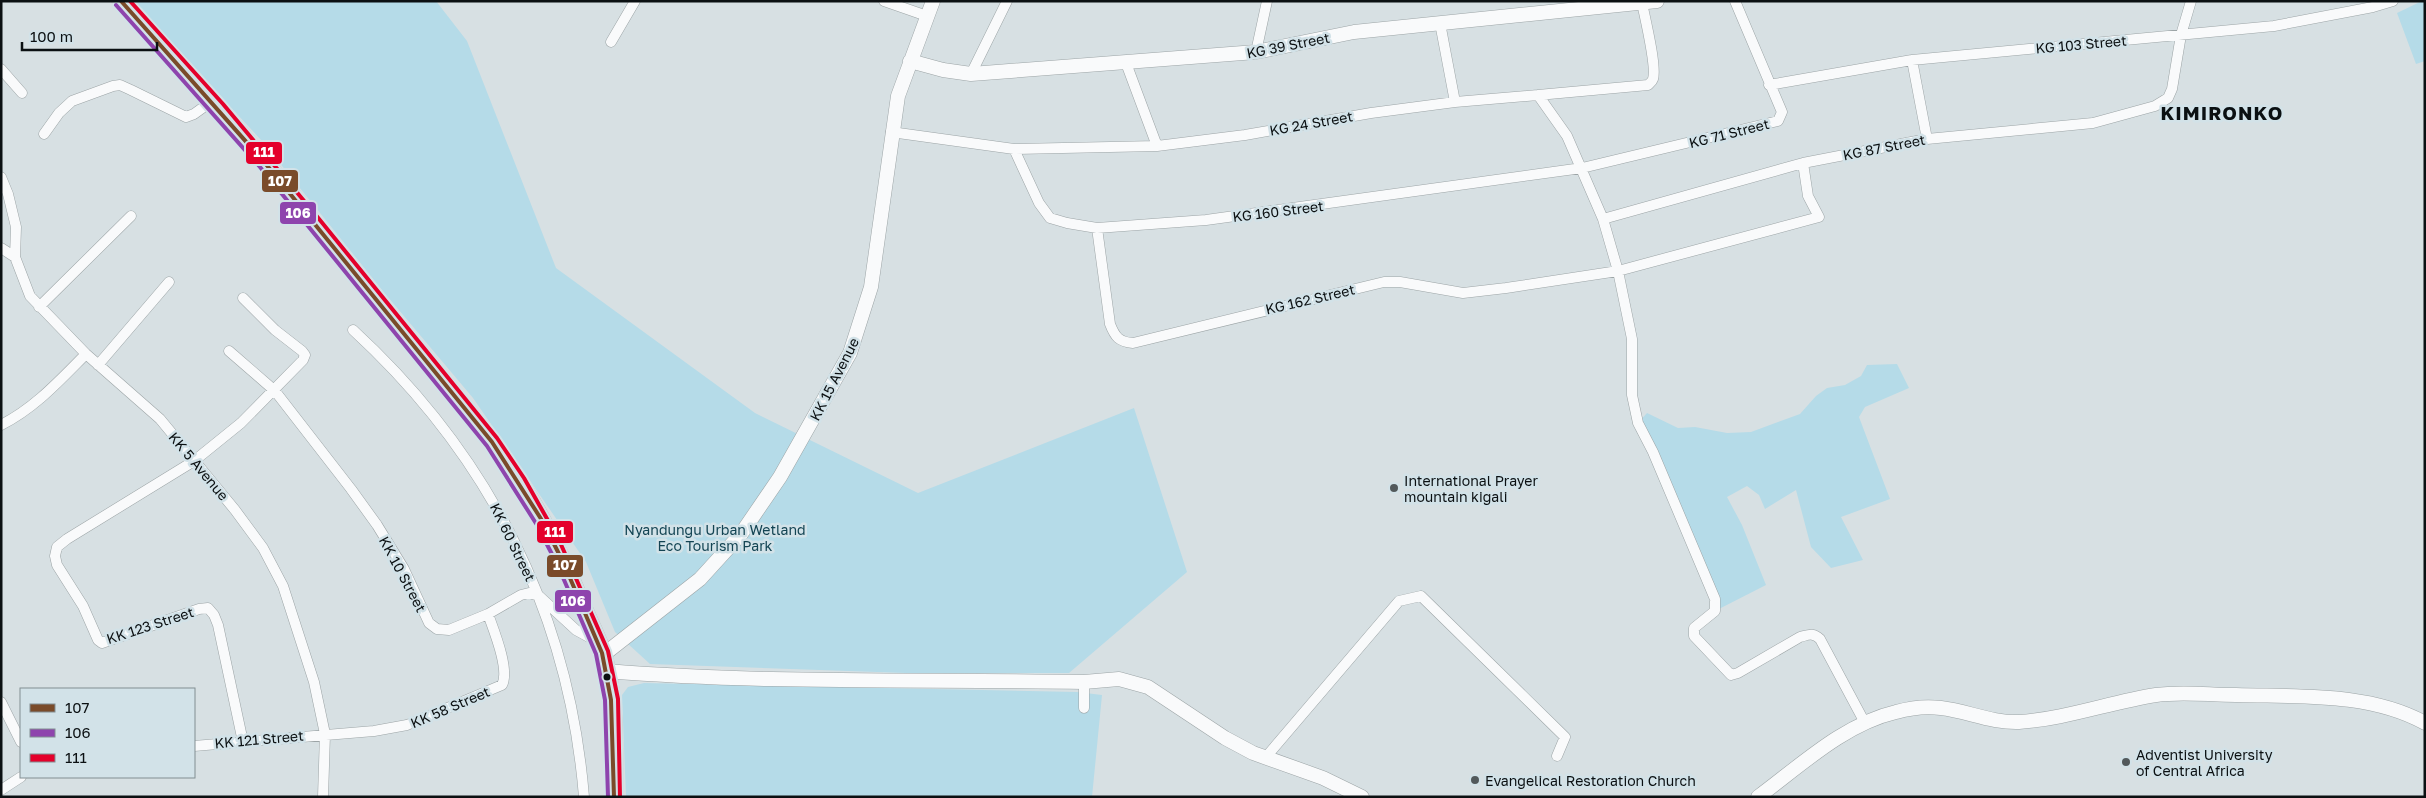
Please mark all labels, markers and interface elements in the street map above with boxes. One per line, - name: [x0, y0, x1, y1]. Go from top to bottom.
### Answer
- scale bar: [22, 20, 158, 52]
- text: 100 m: [30, 27, 73, 45]
- street label: KG 39 Street: [1245, 29, 1331, 61]
- street label: KG 103 Street: [2035, 32, 2127, 56]
- district label: KIMIRONKO: [2161, 101, 2283, 124]
- street label: KG 24 Street: [1268, 107, 1354, 139]
- street label: KG 71 Street: [1687, 115, 1771, 151]
- street label: KG 87 Street: [1841, 131, 1927, 163]
- line badge: 111: [245, 141, 283, 165]
- text: 111: [253, 143, 275, 160]
- line badge: 107: [261, 169, 299, 193]
- text: 107: [268, 172, 292, 189]
- street label: KG 160 Street: [1231, 197, 1325, 225]
- line badge: 106: [279, 201, 317, 225]
- text: 106: [285, 204, 311, 221]
- street label: KG 162 Street: [1264, 280, 1356, 318]
- street label: KK 15 Avenue: [806, 335, 862, 423]
- street label: KK 5 Avenue: [166, 428, 232, 504]
- place label: International Prayer mountain kigali: [1404, 472, 1538, 505]
- marker: International Prayer mountain kigali: [1388, 482, 1400, 494]
- street label: KK 60 Street: [487, 500, 539, 584]
- line badge: 111: [536, 520, 574, 544]
- park label: Nyandungu Urban Wetland Eco Tourism Park: [624, 521, 806, 554]
- text: 111: [544, 523, 566, 540]
- street label: KK 10 Street: [376, 533, 430, 615]
- line badge: 107: [546, 554, 584, 578]
- text: 107: [553, 556, 577, 573]
- line badge: 106: [554, 589, 592, 613]
- text: 106: [560, 592, 586, 609]
- street label: KK 123 Street: [104, 603, 196, 647]
- unlabelled marker: [602, 672, 612, 682]
- street label: KK 58 Street: [408, 683, 492, 731]
- legend: [20, 688, 195, 778]
- text: 107: [65, 698, 90, 716]
- text: 106: [65, 723, 91, 741]
- street label: KK 121 Street: [214, 727, 304, 751]
- place label: Adventist University of Central Africa: [2136, 746, 2273, 779]
- text: 111: [65, 748, 87, 766]
- marker: Adventist University of Central Africa: [2120, 756, 2132, 768]
- place label: Evangelical Restoration Church: [1485, 772, 1696, 789]
- marker: Evangelical Restoration Church: [1469, 774, 1481, 786]

